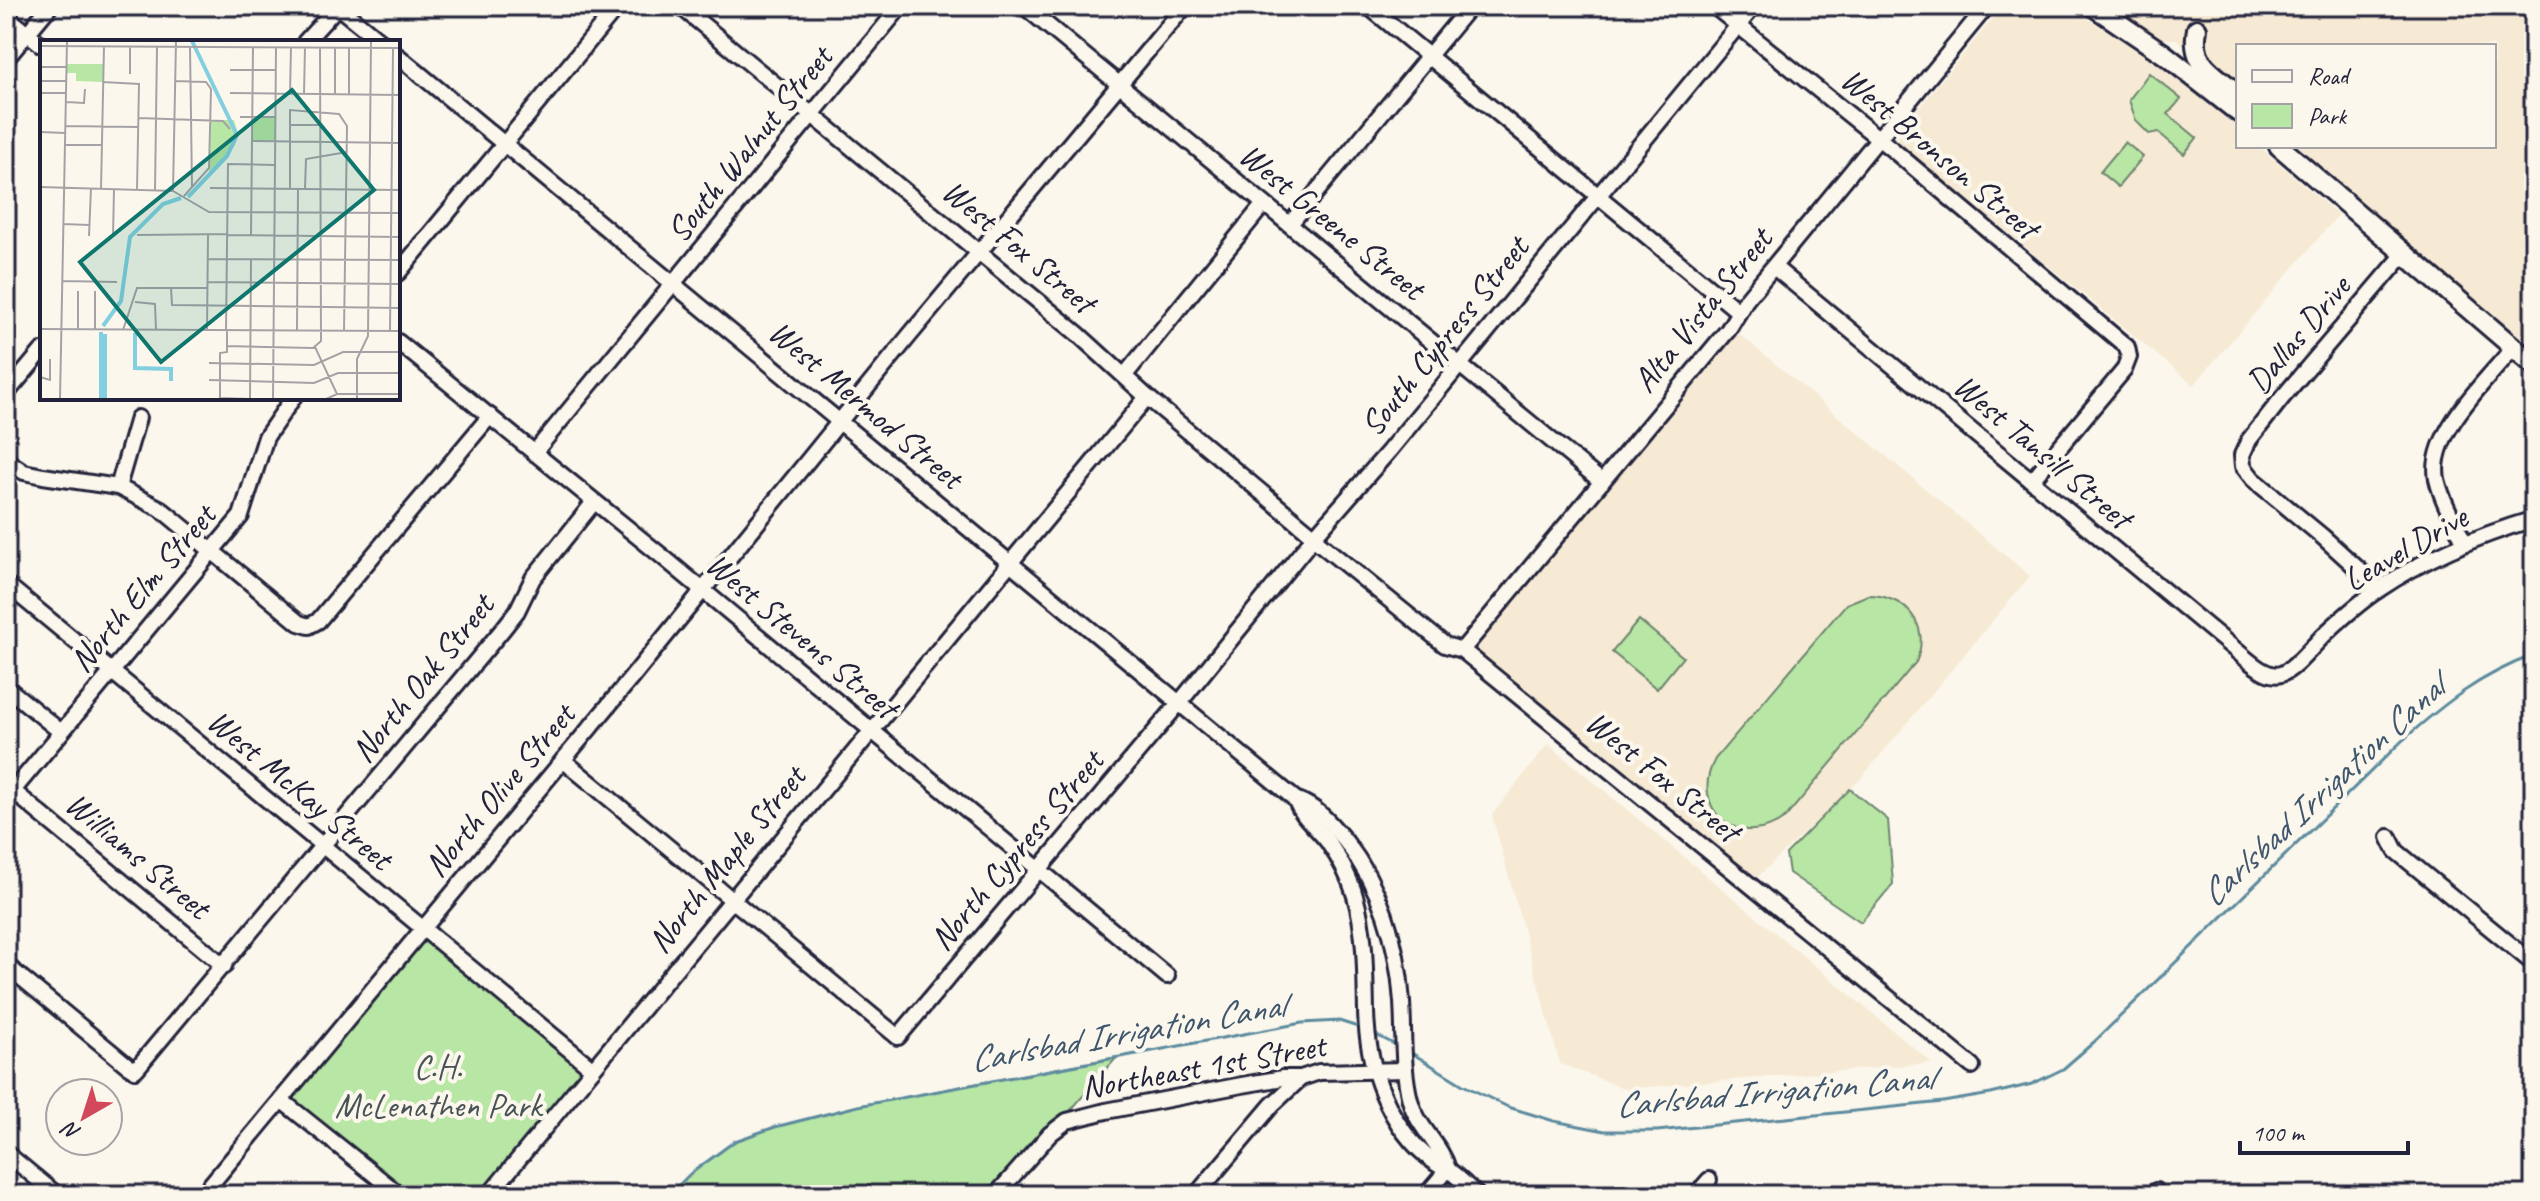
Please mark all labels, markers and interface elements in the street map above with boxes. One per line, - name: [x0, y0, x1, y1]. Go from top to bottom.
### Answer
- street label: South Walnut Street: [657, 34, 844, 251]
- inset map: [40, 40, 400, 400]
- legend: [2236, 44, 2496, 148]
- street label: West Bronson Street: [1832, 58, 2051, 251]
- text: Road: [2308, 61, 2352, 91]
- text: Park: [2308, 101, 2348, 131]
- street label: West Greene Street: [1231, 133, 1436, 311]
- street label: West Fox Street: [934, 170, 1108, 326]
- street label: Alta Vista Street: [1623, 216, 1784, 401]
- street label: South Cypress Street: [1350, 225, 1540, 445]
- street label: Dallas Drive: [2236, 264, 2361, 402]
- street label: West Mermod Street: [760, 310, 975, 500]
- street label: West Tansill Street: [1945, 364, 2145, 541]
- street label: North Elm Street: [59, 493, 227, 681]
- street label: Leavel Drive: [2335, 494, 2476, 601]
- street label: West Stevens Street: [697, 542, 910, 731]
- street label: North Oak Street: [341, 582, 505, 771]
- water label: Carlsbad Irrigation Canal: [2190, 658, 2462, 916]
- street label: North Olive Street: [414, 692, 586, 885]
- street label: West McKay Street: [199, 699, 404, 881]
- street label: West Fox Street: [1577, 701, 1753, 854]
- street label: North Cypress Street: [920, 738, 1115, 959]
- street label: North Maple Street: [637, 754, 817, 961]
- street label: Williams Street: [57, 782, 222, 930]
- water label: Carlsbad Irrigation Canal: [966, 980, 1298, 1082]
- street label: Northeast 1st Street: [1078, 1023, 1332, 1109]
- park label: C.H. McLenathen Park: [335, 1045, 544, 1127]
- water label: Carlsbad Irrigation Canal: [1613, 1053, 1945, 1128]
- north arrow: [44, 1077, 124, 1157]
- scale bar: [2240, 1105, 2408, 1155]
- text: N: [55, 1114, 86, 1147]
- text: 100 m: [2252, 1118, 2306, 1148]

